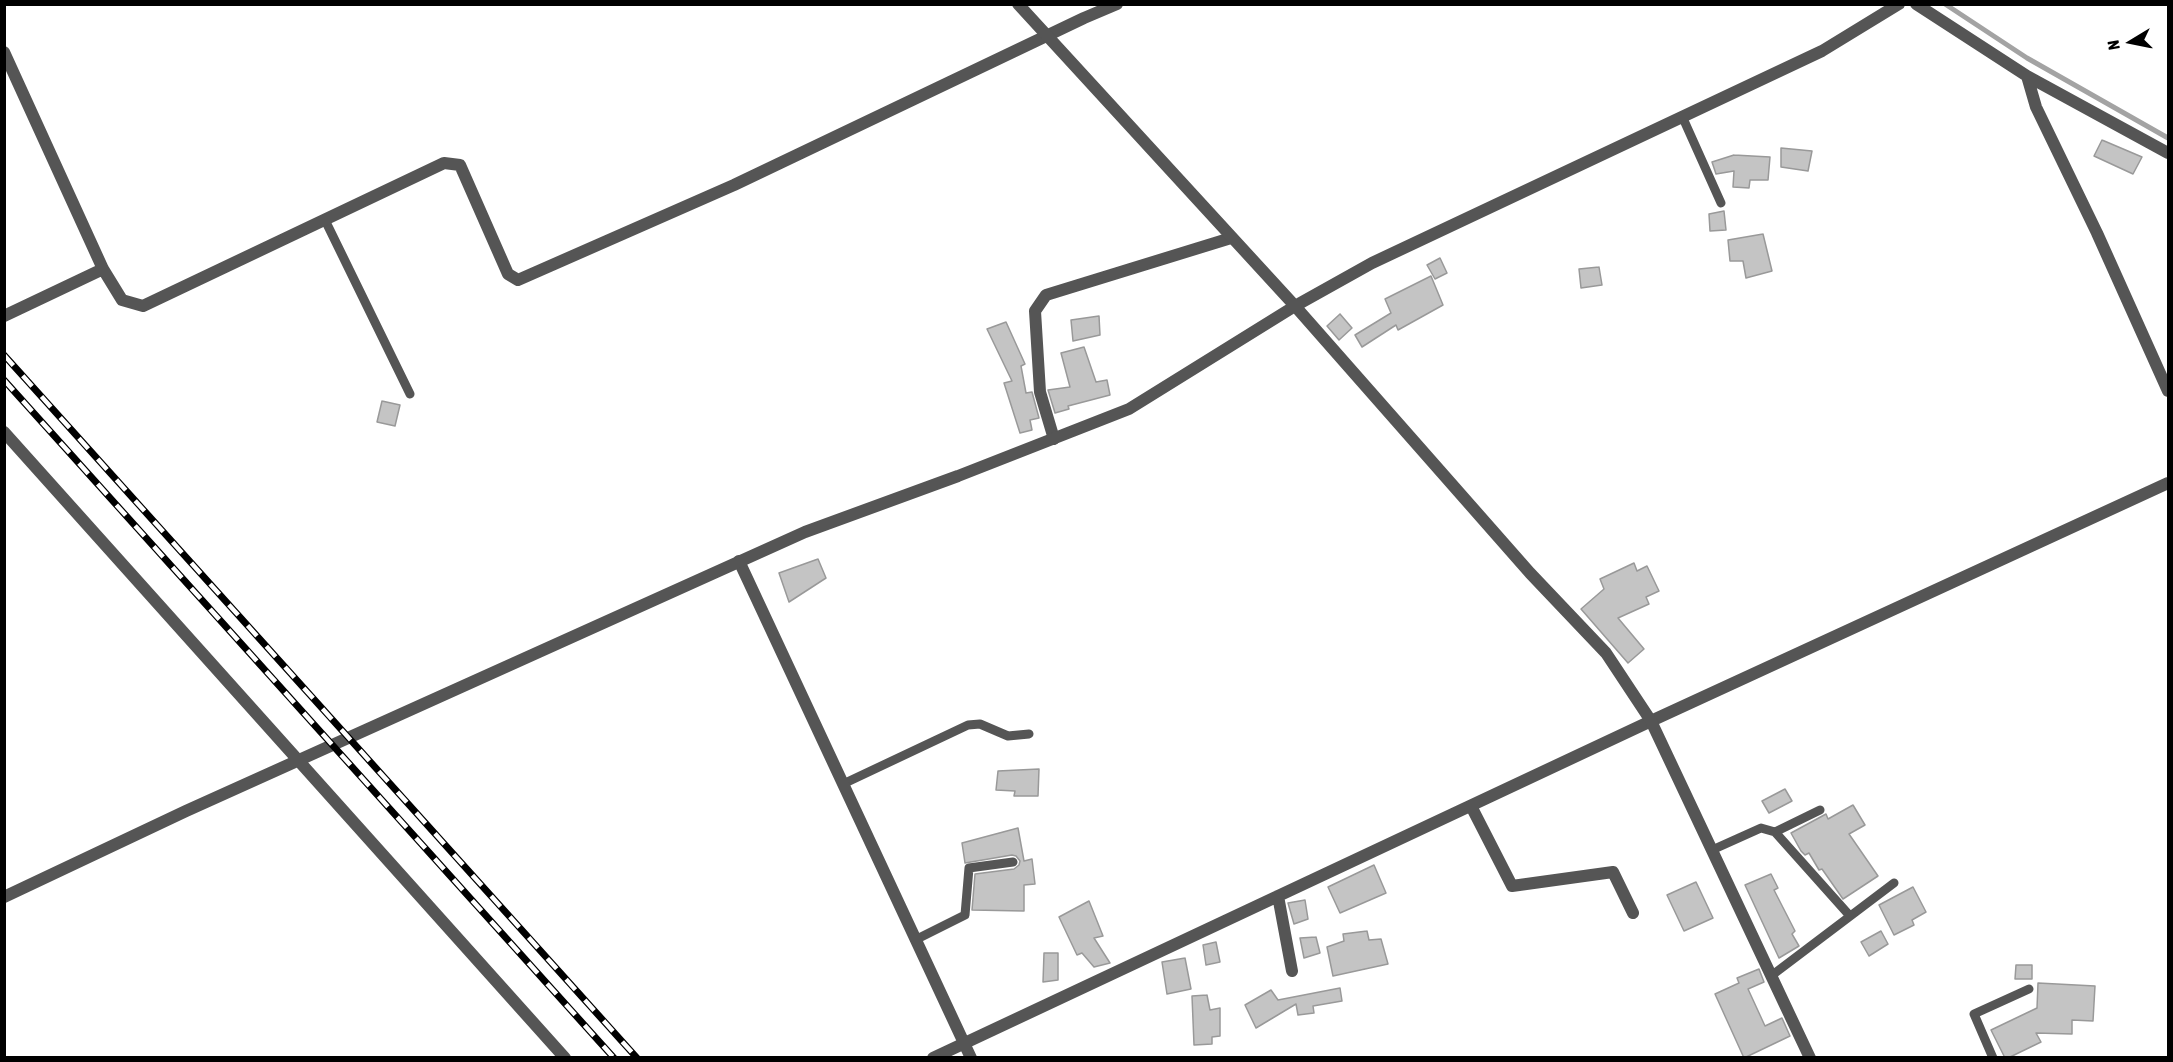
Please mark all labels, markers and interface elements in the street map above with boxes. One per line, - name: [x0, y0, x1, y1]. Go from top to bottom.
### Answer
- north arrow: [2101, 12, 2161, 72]
- text: N: [2104, 39, 2123, 51]

